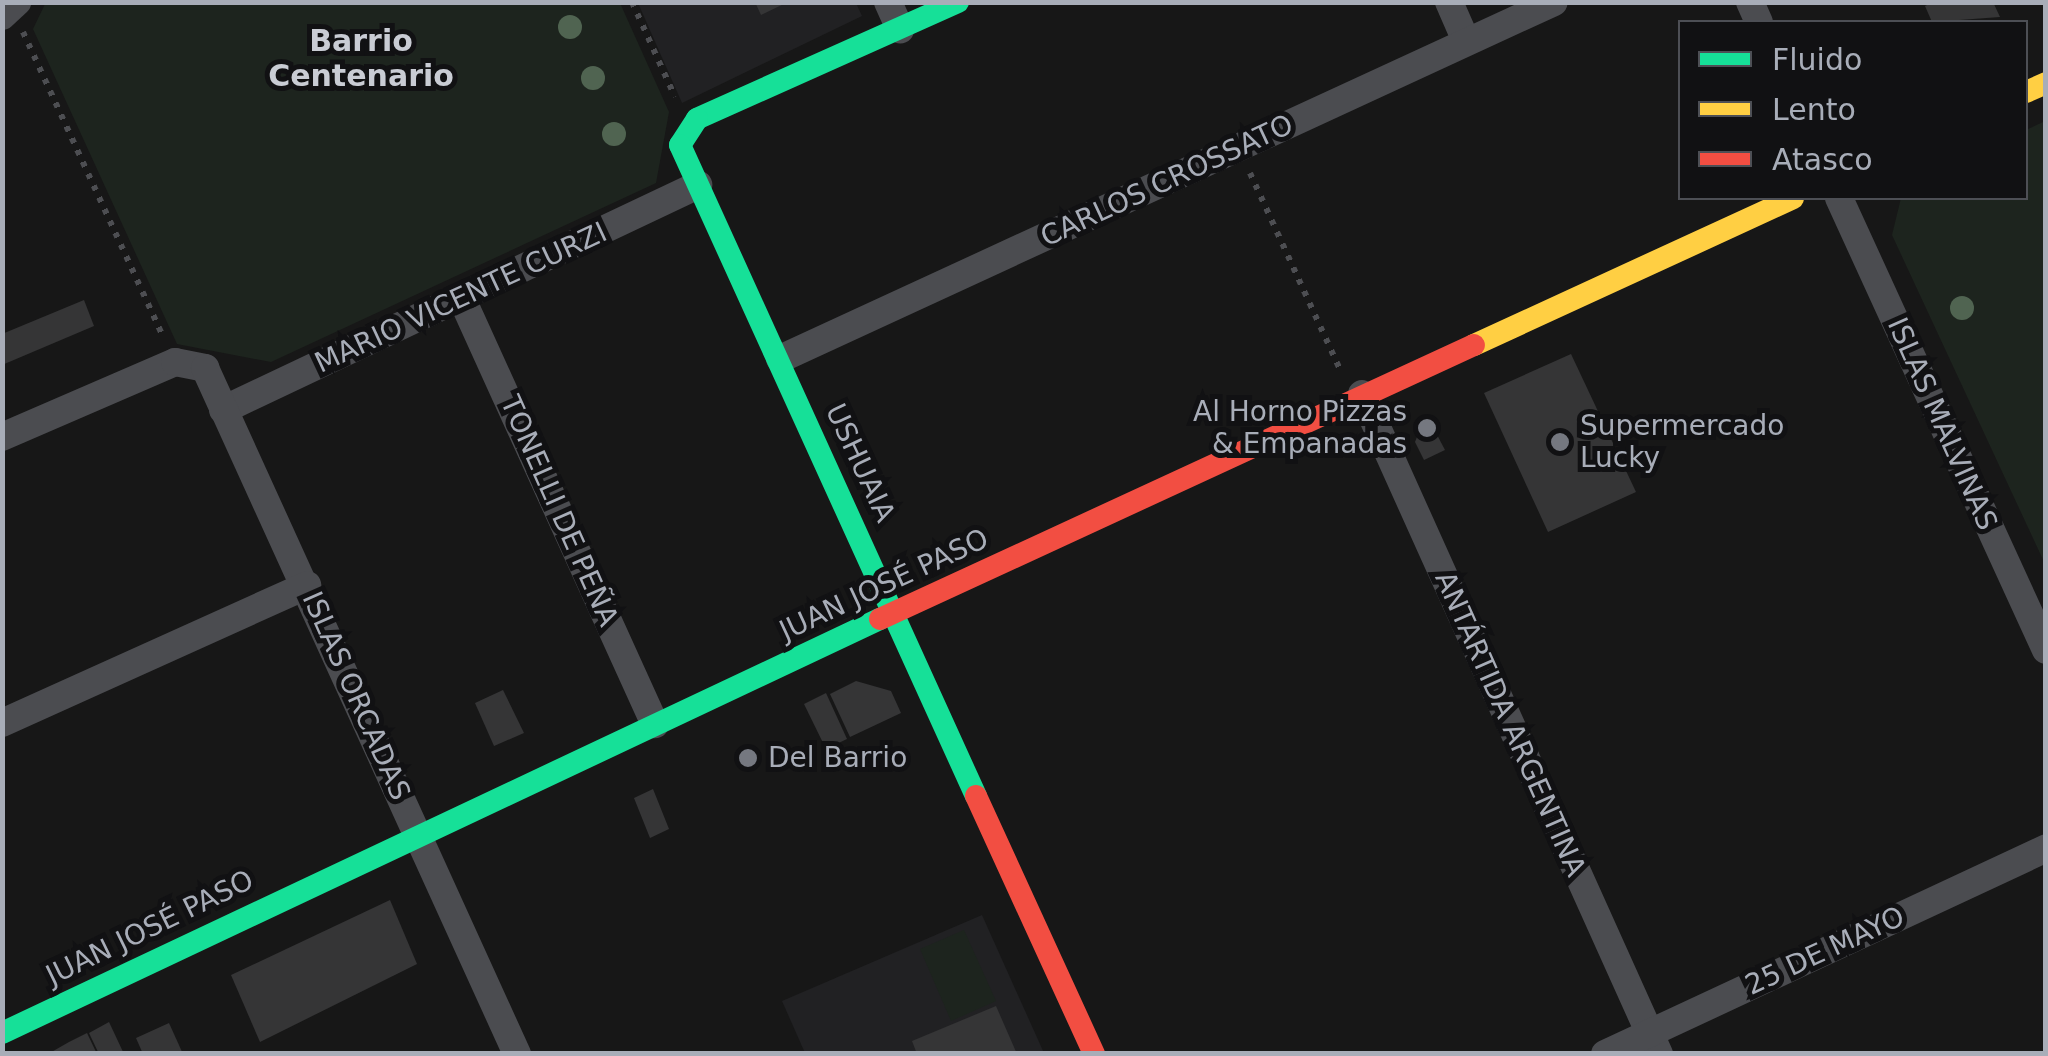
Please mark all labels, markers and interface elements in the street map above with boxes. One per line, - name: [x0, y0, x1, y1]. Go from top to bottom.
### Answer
- legend: [1678, 20, 2028, 200]
- district label: Barrio Centenario: [268, 23, 454, 94]
- text: Fluido: [1772, 42, 1862, 77]
- text: Lento: [1772, 92, 1856, 127]
- street label: CARLOS CROSSATO: [1035, 108, 1299, 254]
- text: Atasco: [1772, 142, 1873, 177]
- street label: MARIO VICENTE CURZI: [310, 216, 612, 380]
- street label: ISLAS MALVINAS: [1880, 312, 2004, 536]
- street label: TONELLI DE PEÑA: [493, 390, 625, 632]
- place label: Al Horno Pizzas & Empanadas: [1193, 395, 1407, 461]
- street label: USHUAIA: [818, 399, 902, 527]
- place label: Supermercado Lucky: [1580, 409, 1784, 475]
- marker: Al Horno Pizzas & Empanadas: [1416, 417, 1438, 439]
- marker: Supermercado Lucky: [1549, 431, 1571, 453]
- street label: JUAN JOSÉ PASO: [774, 522, 994, 648]
- street label: ANTÁRTIDA ARGENTINA: [1427, 566, 1593, 882]
- street label: ISLAS ORCADAS: [295, 586, 417, 806]
- place label: Del Barrio: [768, 741, 907, 775]
- marker: Del Barrio: [737, 747, 759, 769]
- street label: JUAN JOSÉ PASO: [41, 863, 259, 993]
- street label: 25 DE MAYO: [1740, 900, 1910, 1002]

